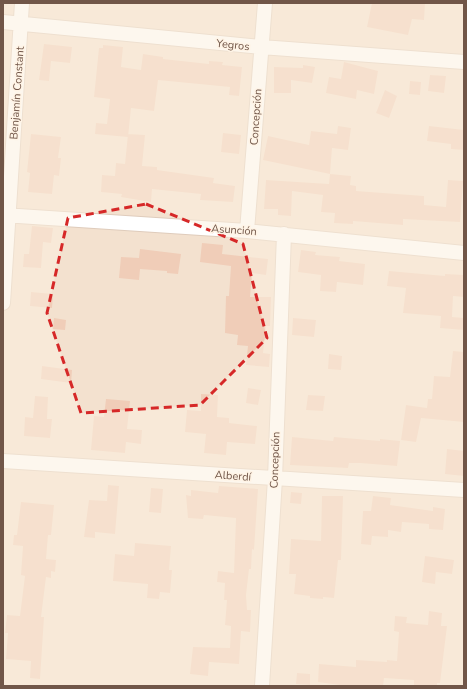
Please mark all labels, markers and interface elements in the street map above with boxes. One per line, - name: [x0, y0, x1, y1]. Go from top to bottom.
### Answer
- street label: Yegros: [215, 36, 250, 54]
- street label: Benjamín Constant: [6, 46, 28, 140]
- street label: Concepción: [247, 88, 265, 146]
- street label: Asunción: [211, 221, 257, 239]
- street label: Concepción: [267, 431, 283, 489]
- street label: Alberdí: [214, 467, 253, 485]

